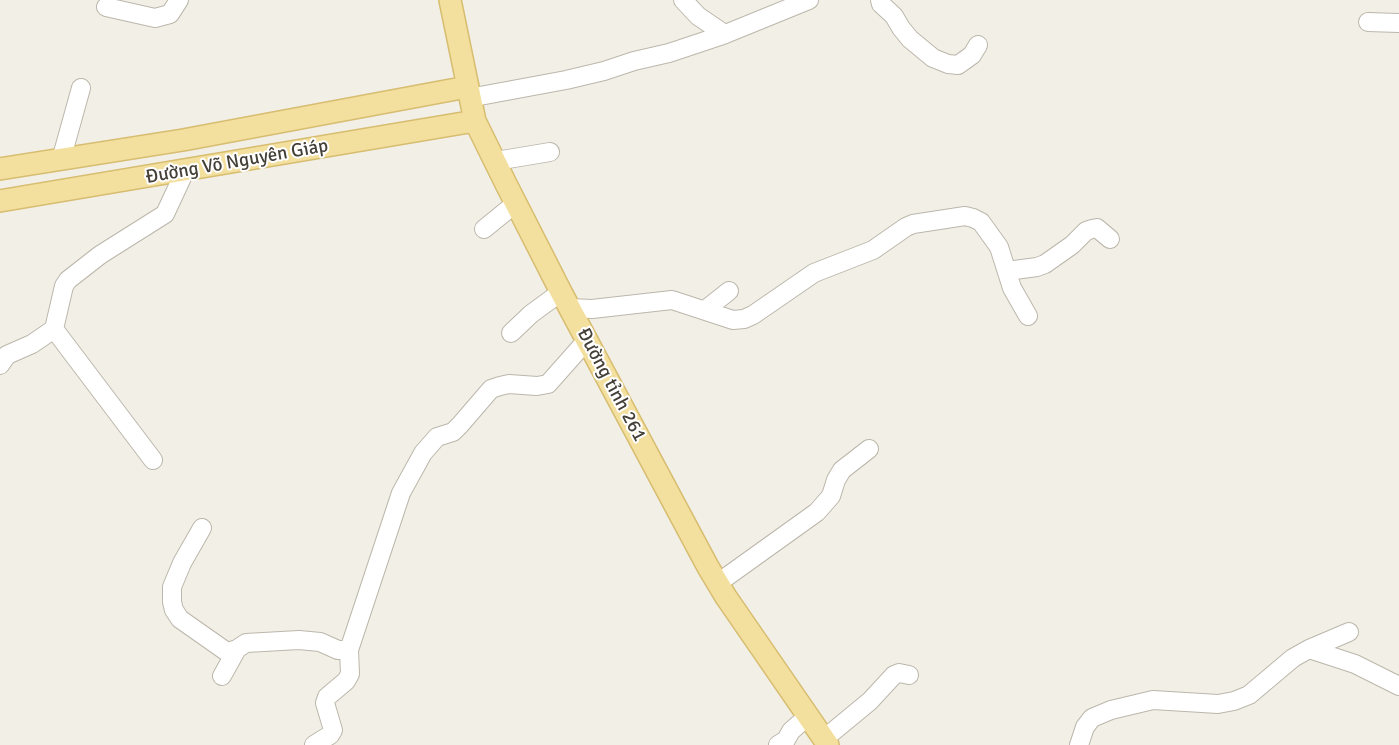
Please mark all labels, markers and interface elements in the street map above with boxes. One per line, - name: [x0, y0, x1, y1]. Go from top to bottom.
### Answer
- street label: Đường Võ Nguyên Giáp: [144, 135, 330, 189]
- street label: Đường tỉnh 261: [572, 324, 650, 446]

